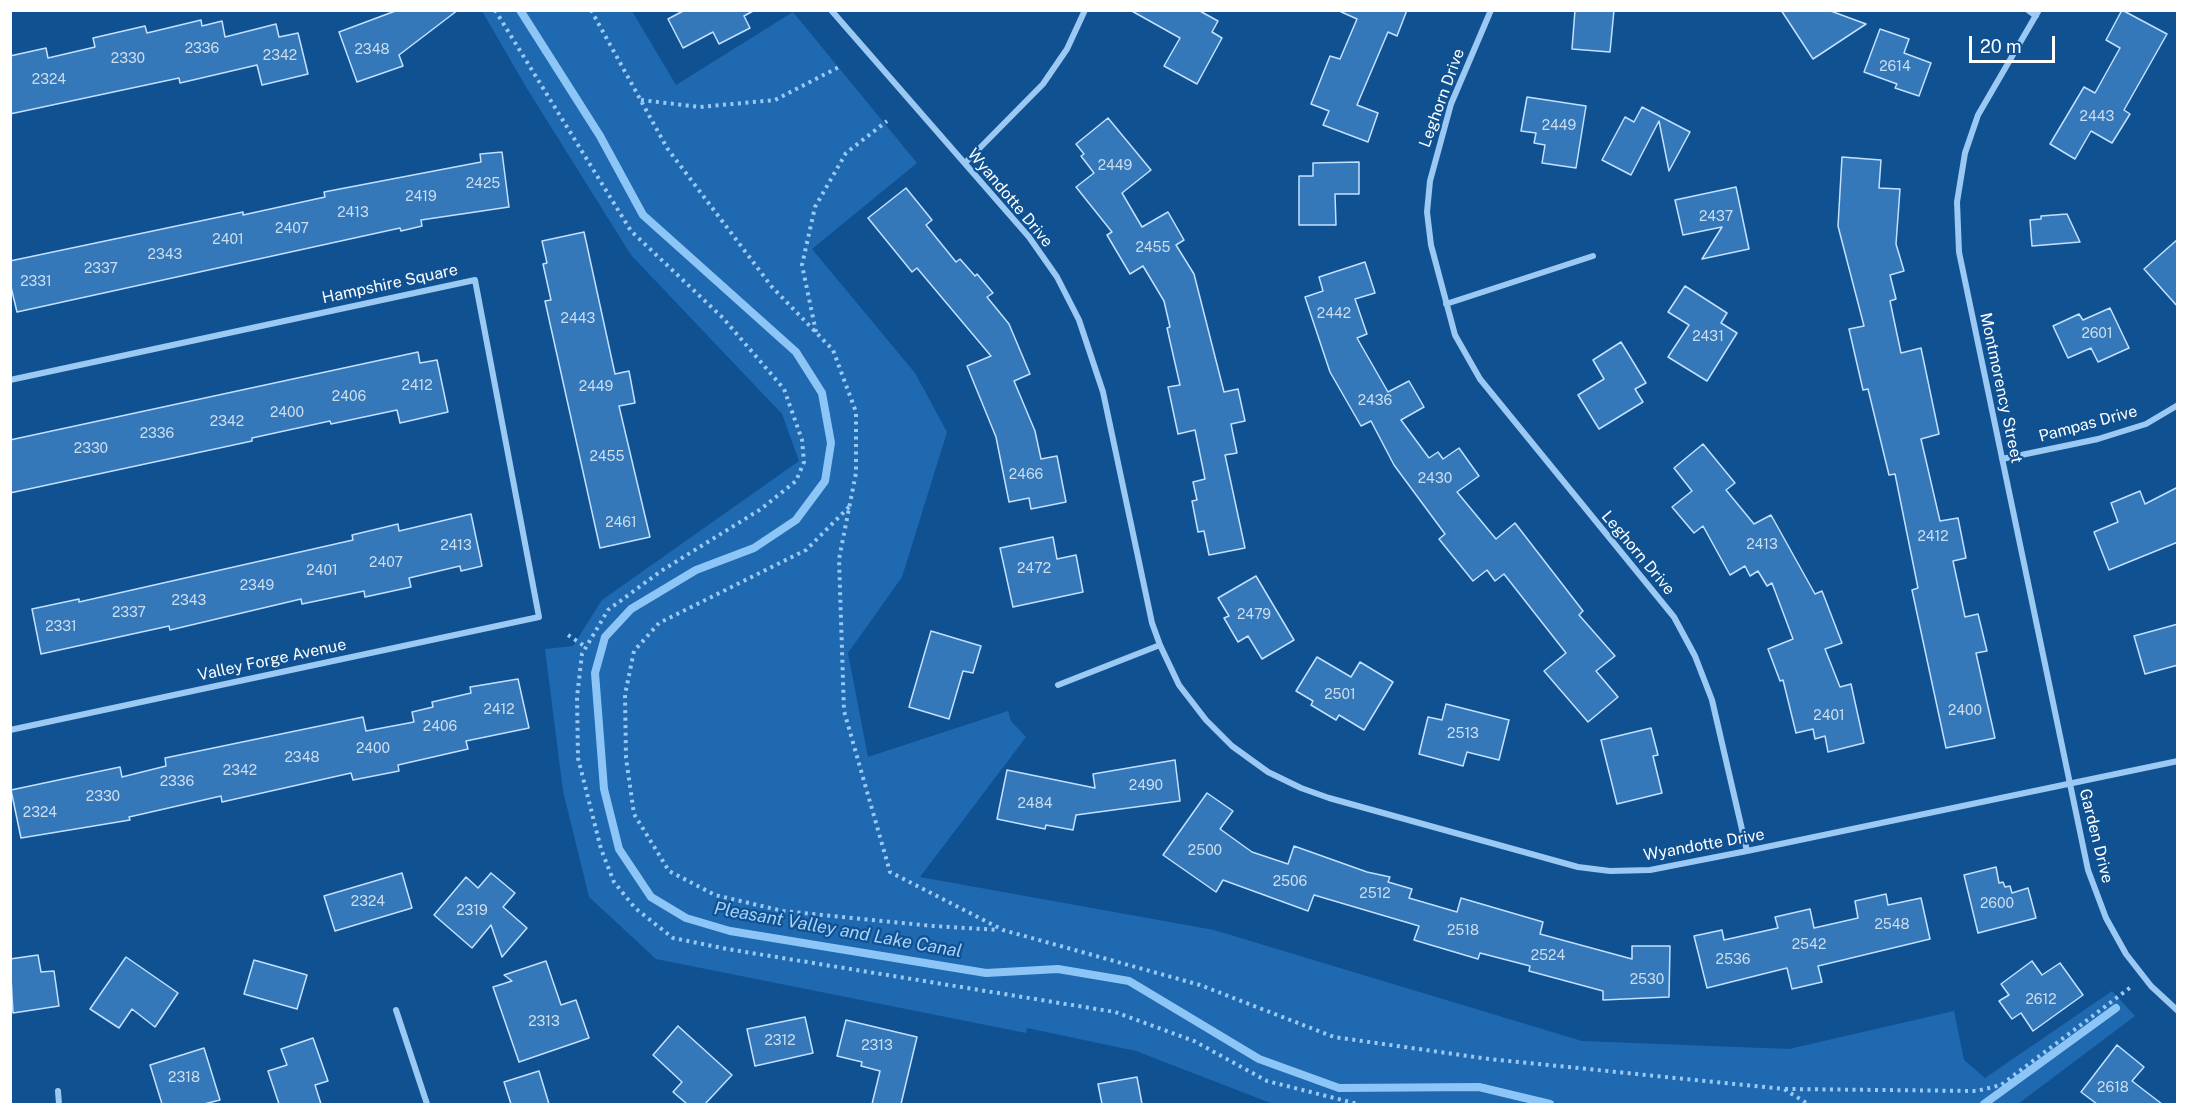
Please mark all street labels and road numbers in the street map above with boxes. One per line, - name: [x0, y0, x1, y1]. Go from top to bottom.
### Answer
- street label: Leghorn Drive: [1415, 46, 1469, 150]
- street label: Wyandotte Drive: [963, 145, 1057, 251]
- street label: Hampshire Square: [320, 260, 460, 308]
- street label: Montmorency Street: [1976, 311, 2026, 465]
- street label: Pampas Drive: [2037, 402, 2139, 446]
- street label: Leghorn Drive: [1597, 507, 1679, 599]
- street label: Valley Forge Avenue: [196, 635, 348, 685]
- street label: Garden Drive: [2075, 787, 2117, 885]
- street label: Wyandotte Drive: [1642, 825, 1766, 865]

